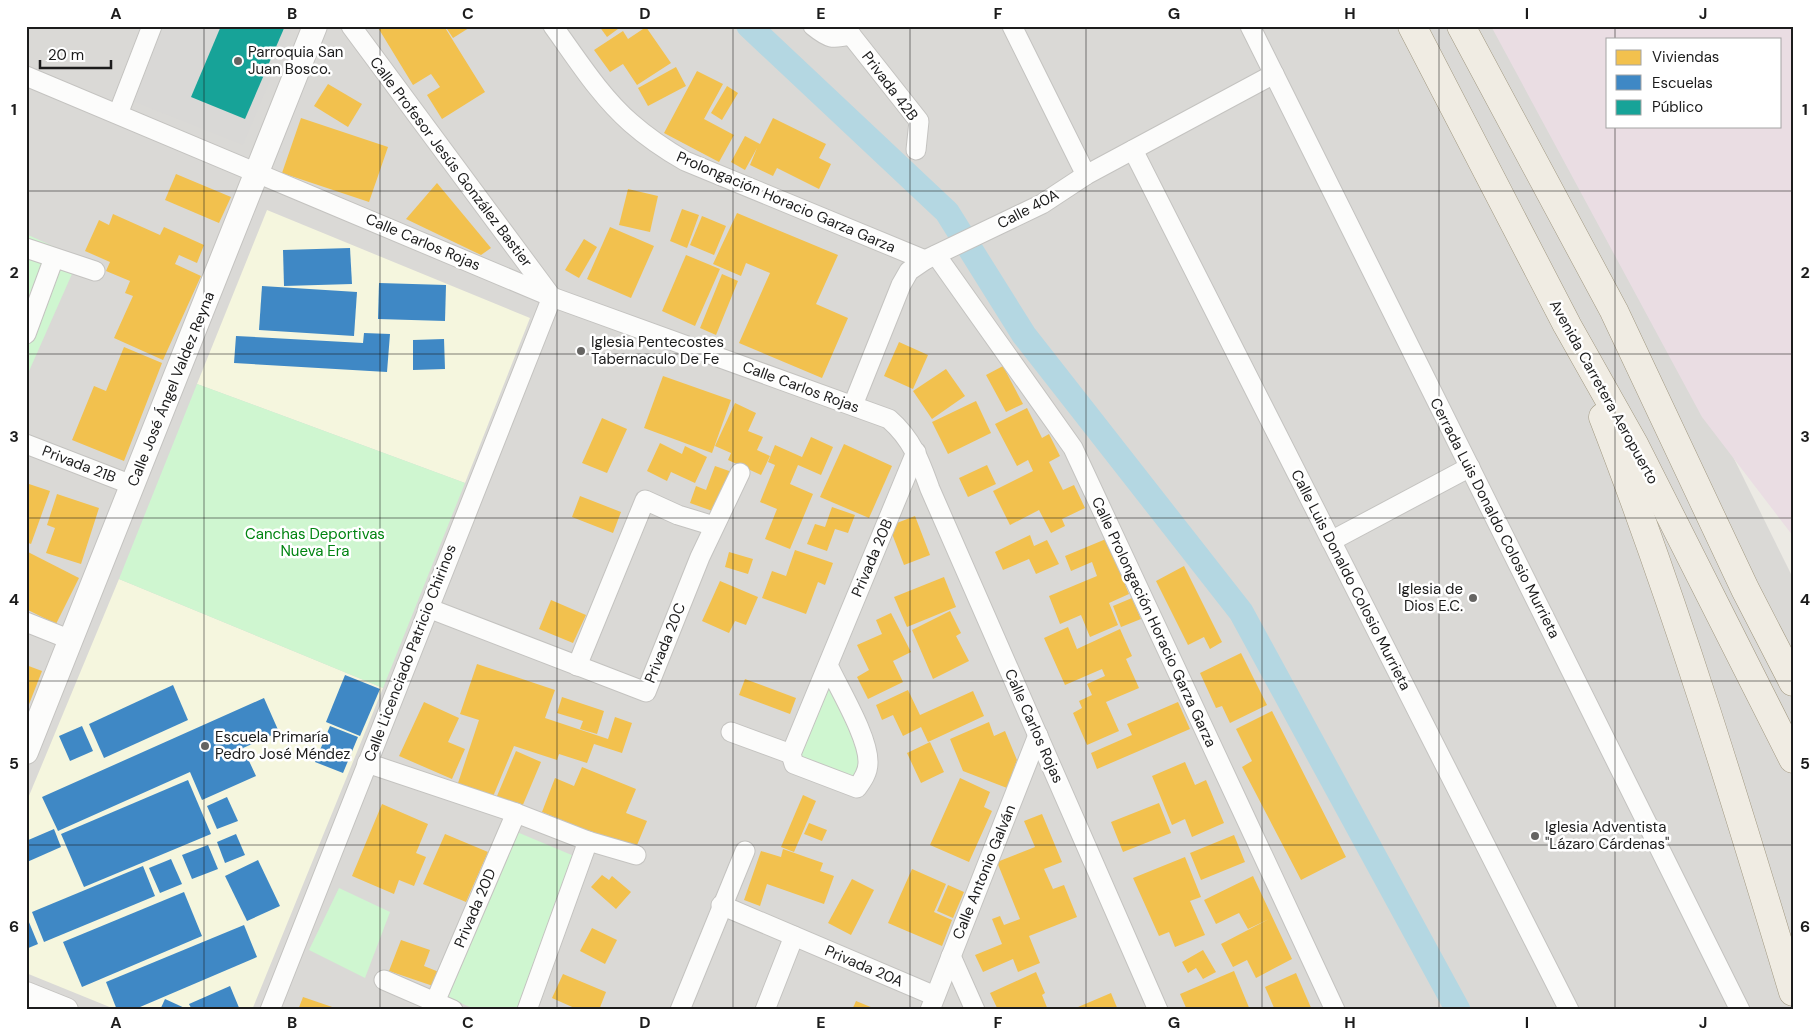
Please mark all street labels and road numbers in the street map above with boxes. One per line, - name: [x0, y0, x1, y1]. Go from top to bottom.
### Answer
- street label: Privada 42B: [857, 47, 923, 125]
- street label: Calle Profesor Jesús González Bastier: [365, 53, 537, 272]
- street label: Prolongación Horacio Garza Garza: [673, 147, 899, 257]
- street label: Calle 40A: [994, 184, 1062, 234]
- street label: Calle Carlos Rojas: [362, 209, 484, 275]
- street label: Calle José Ángel Valdez Reyna: [123, 289, 219, 489]
- street label: Avenida Carretera Aeropuerto: [1545, 296, 1663, 488]
- street label: Calle Carlos Rojas: [740, 357, 862, 417]
- street label: Cerrada Luis Donaldo Colosio Murrieta: [1425, 394, 1565, 642]
- street label: Privada 21B: [39, 441, 119, 487]
- street label: Calle Luis Donaldo Colosio Murrieta: [1286, 466, 1416, 694]
- street label: Calle Prolongación Horacio Garza Garza: [1087, 494, 1221, 750]
- street label: Privada 20B: [847, 516, 897, 600]
- street label: Calle Licenciado Patricio Chirinos: [359, 541, 461, 765]
- street label: Privada 20C: [640, 600, 690, 686]
- street label: Calle Carlos Rojas: [1000, 666, 1068, 786]
- street label: Calle Antonio Galván: [948, 802, 1020, 942]
- street label: Privada 20D: [449, 865, 501, 951]
- street label: Privada 20A: [822, 941, 906, 991]

